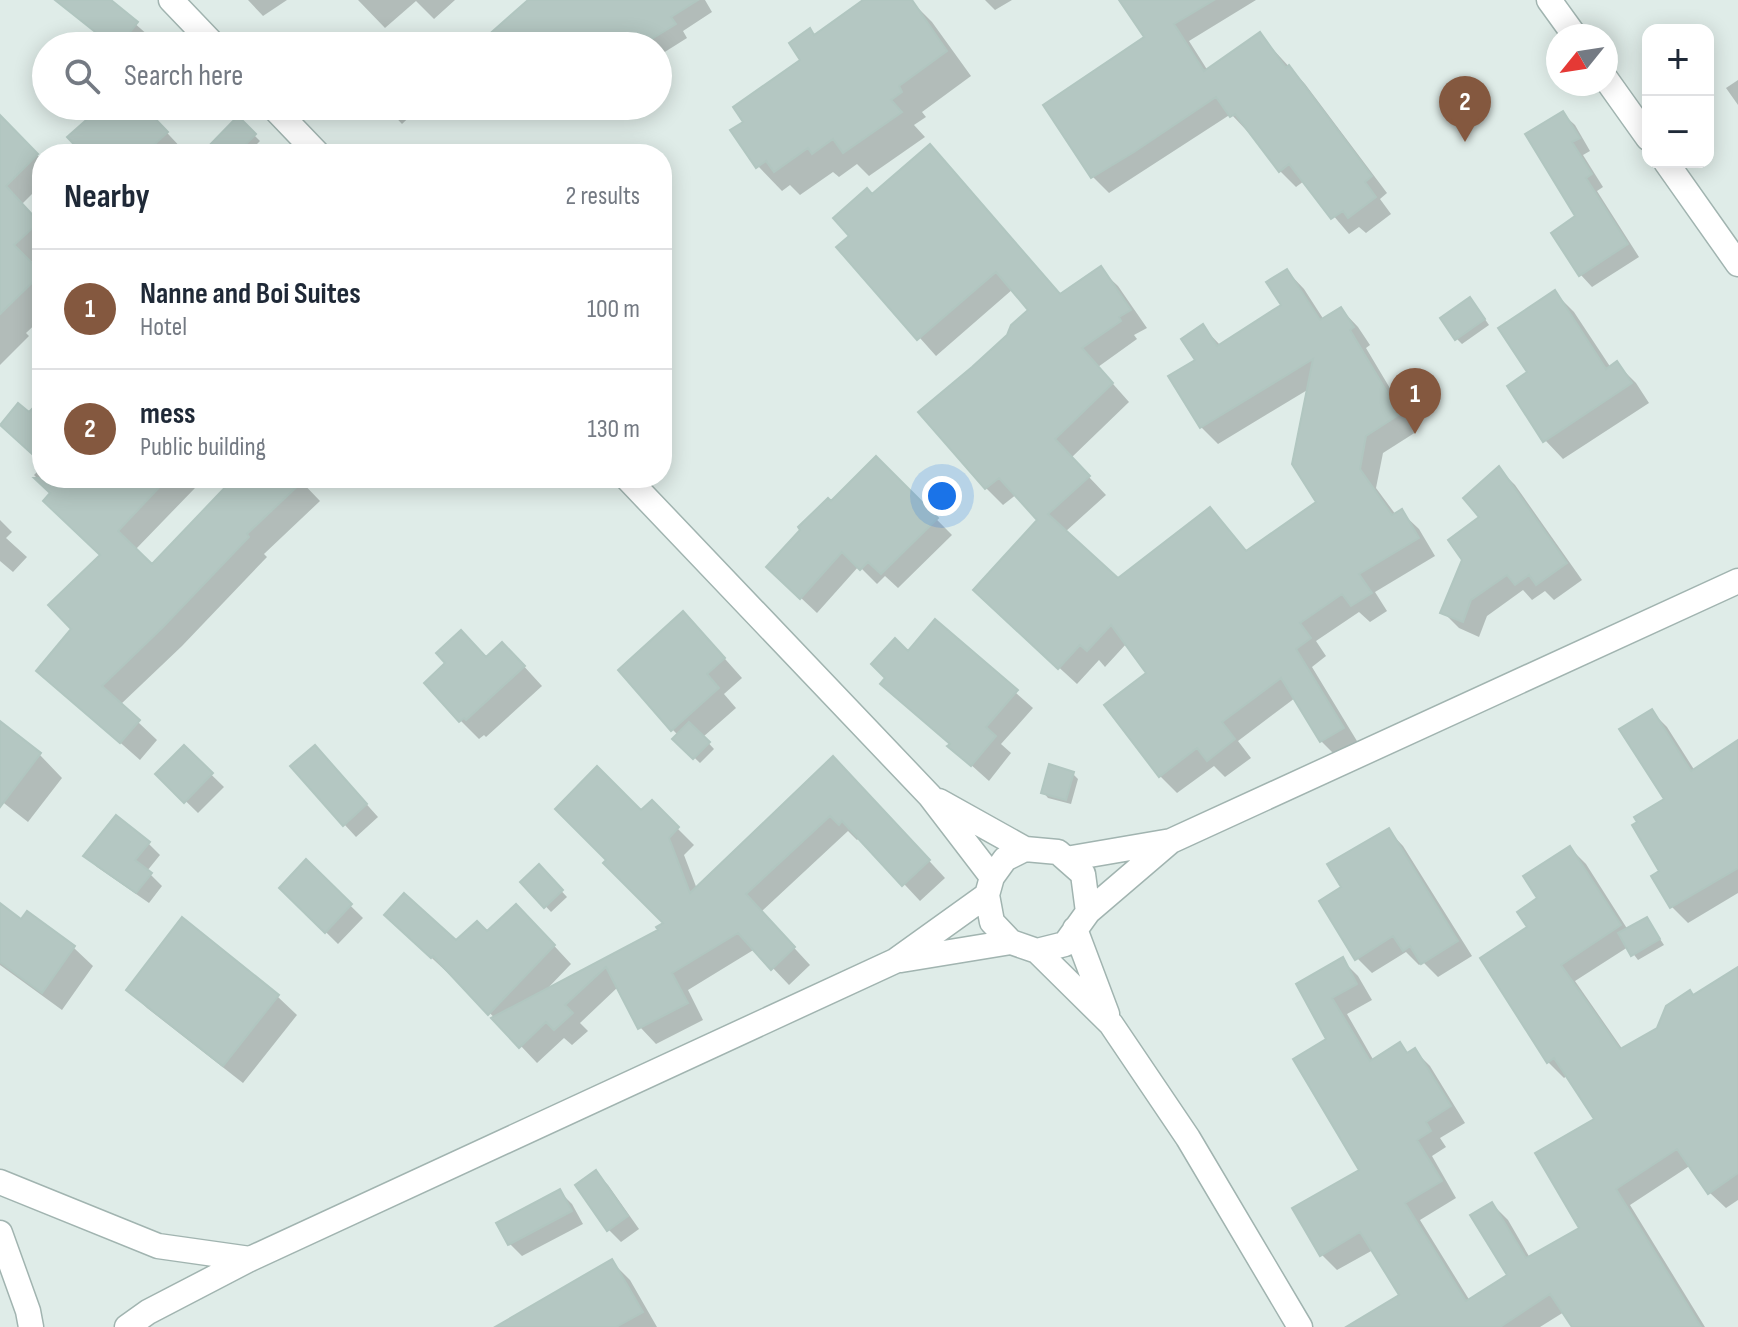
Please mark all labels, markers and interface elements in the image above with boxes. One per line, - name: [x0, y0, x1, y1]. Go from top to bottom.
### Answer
- north arrow: [1546, 24, 1618, 96]
- map controls: [1642, 24, 1714, 168]
- button: +: [1642, 24, 1714, 96]
- search box: [32, 32, 672, 120]
- icon: search: [60, 54, 104, 98]
- text: Search here: [124, 58, 243, 94]
- pin: 2: [1439, 76, 1491, 142]
- button: −: [1642, 96, 1714, 168]
- text: Nearby: [64, 176, 150, 217]
- text: 2 results: [566, 181, 640, 212]
- text: Nanne and Boi Suites: [140, 276, 361, 312]
- text: 1: [85, 294, 95, 325]
- text: 100 m: [587, 294, 640, 325]
- text: Hotel: [140, 312, 187, 343]
- pin: 1: [1389, 368, 1441, 434]
- text: mess: [140, 396, 195, 432]
- text: 2: [84, 414, 96, 445]
- text: 130 m: [588, 414, 640, 445]
- text: Public building: [140, 432, 266, 463]
- your location: [922, 476, 962, 516]

